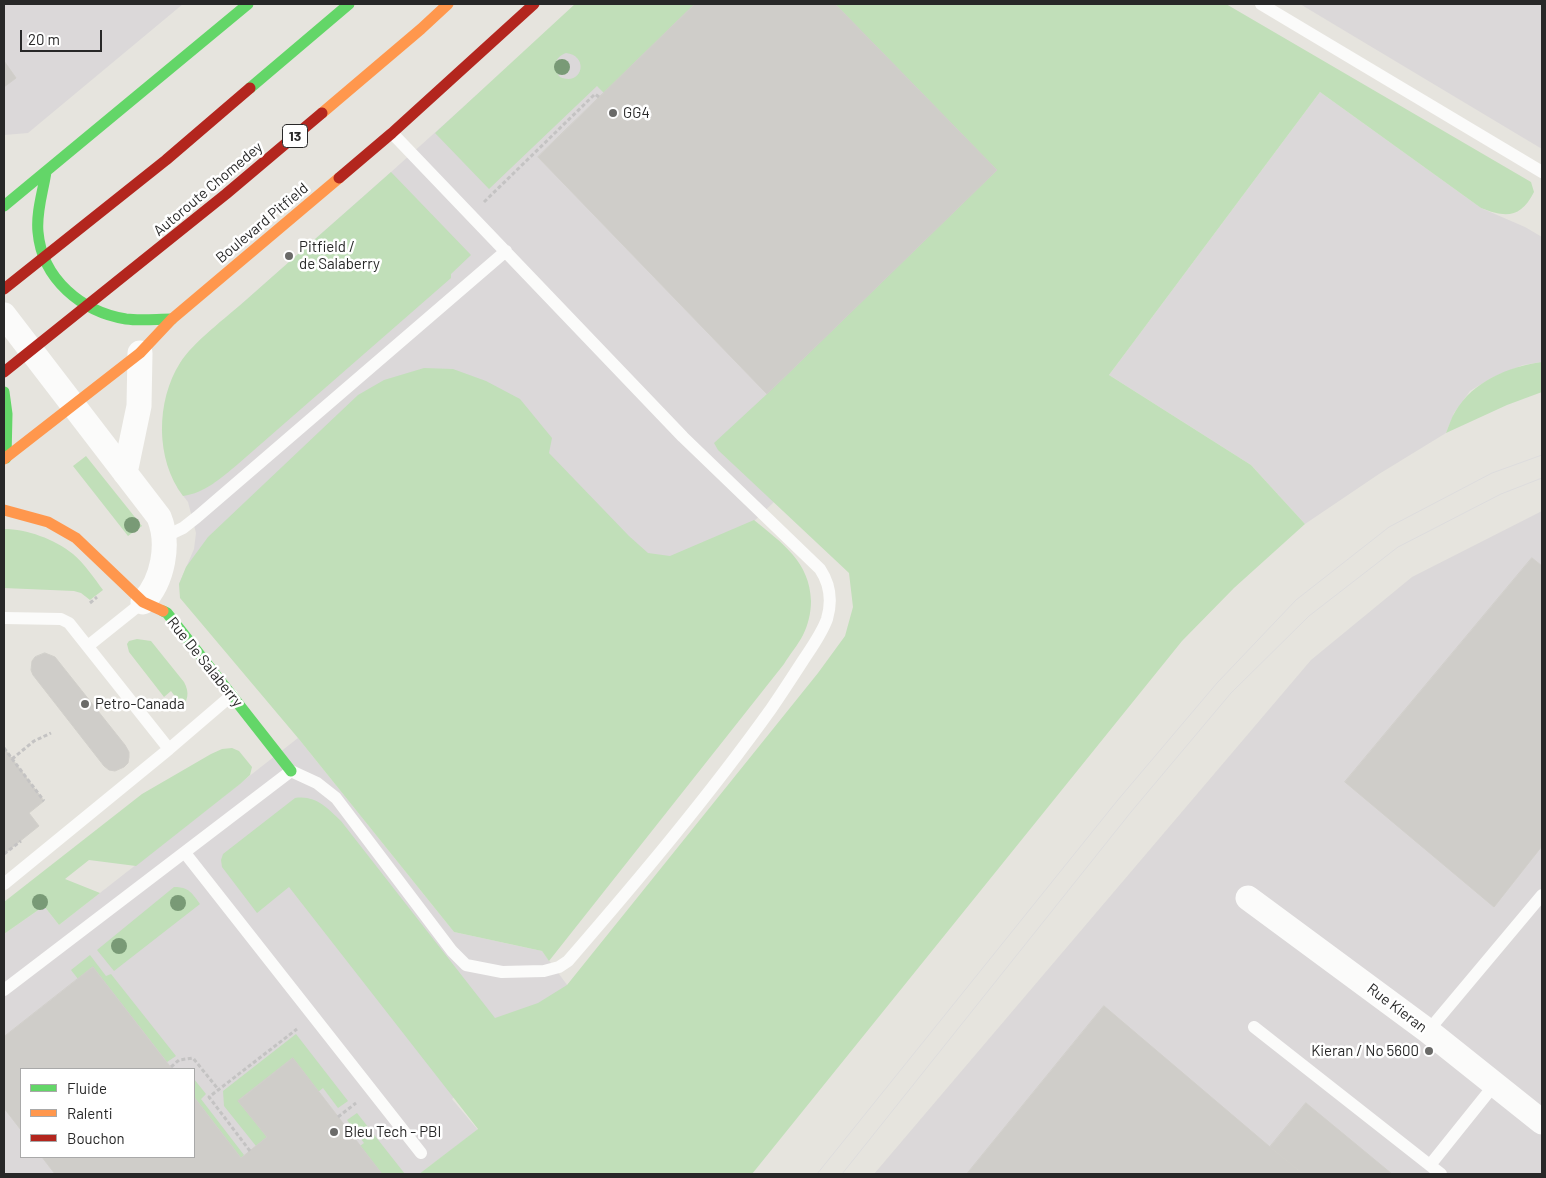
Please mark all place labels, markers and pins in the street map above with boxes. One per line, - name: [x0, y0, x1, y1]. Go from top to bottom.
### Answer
- place label: GG4: [623, 104, 650, 122]
- marker: GG4: [607, 107, 619, 119]
- place label: Pitfield / de Salaberry: [299, 238, 380, 273]
- marker: Pitfield / de Salaberry: [283, 250, 295, 262]
- place label: Petro-Canada: [95, 695, 185, 713]
- marker: Petro-Canada: [79, 698, 91, 710]
- place label: Kieran / No 5600: [1311, 1042, 1419, 1060]
- marker: Kieran / No 5600: [1423, 1045, 1435, 1057]
- place label: Bleu Tech - PBI: [344, 1123, 441, 1141]
- marker: Bleu Tech - PBI: [328, 1126, 340, 1138]

